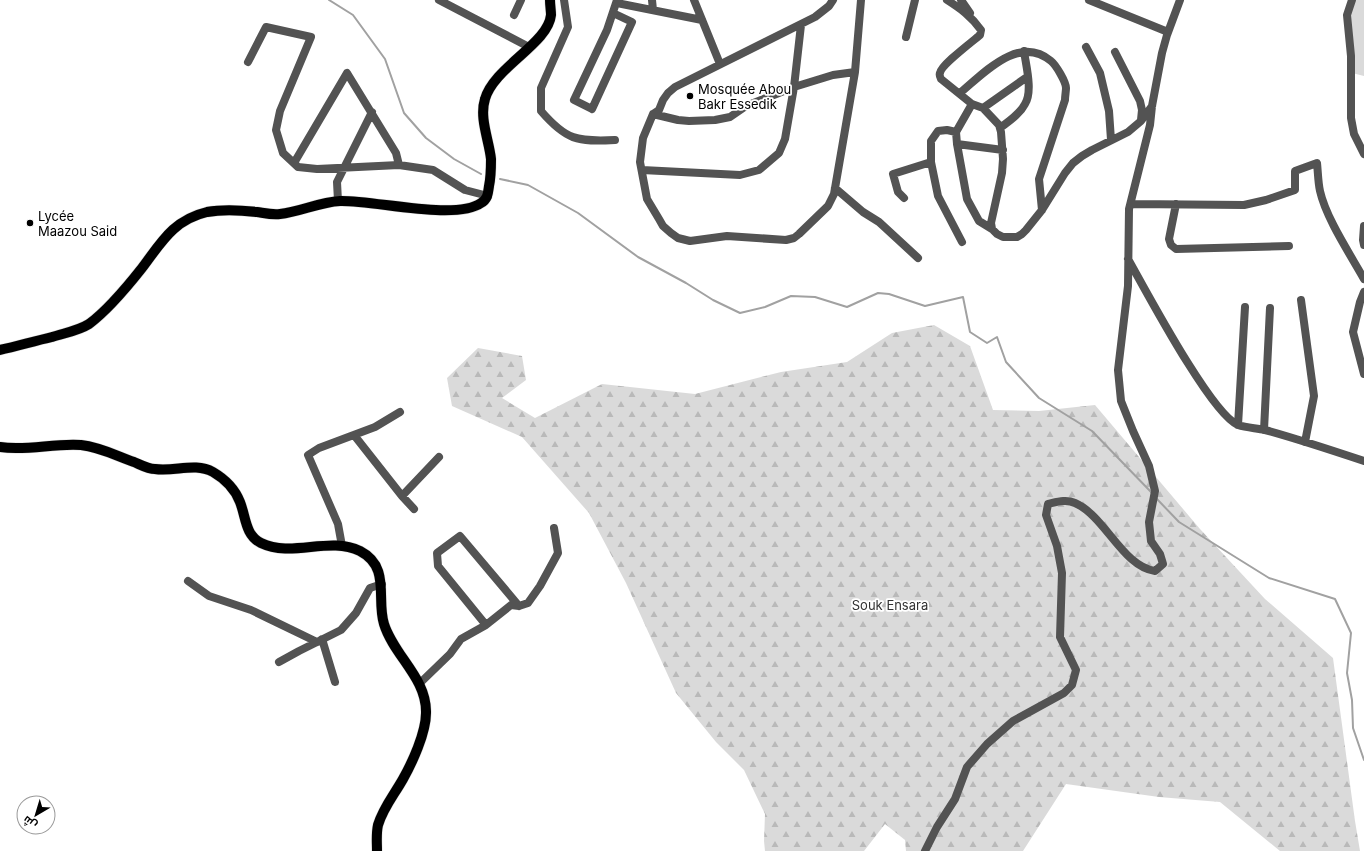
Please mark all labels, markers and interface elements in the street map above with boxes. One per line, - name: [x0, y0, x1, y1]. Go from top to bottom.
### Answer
- place label: Mosquée Abou Bakr Essedik: [698, 81, 791, 112]
- marker: Mosquée Abou Bakr Essedik: [685, 91, 695, 101]
- place label: Lycée Maazou Said: [38, 208, 117, 239]
- marker: Lycée Maazou Said: [25, 218, 35, 228]
- park label: Souk Ensara: [852, 597, 928, 613]
- north arrow: [16, 795, 56, 835]
- text: ش: [20, 813, 40, 833]

